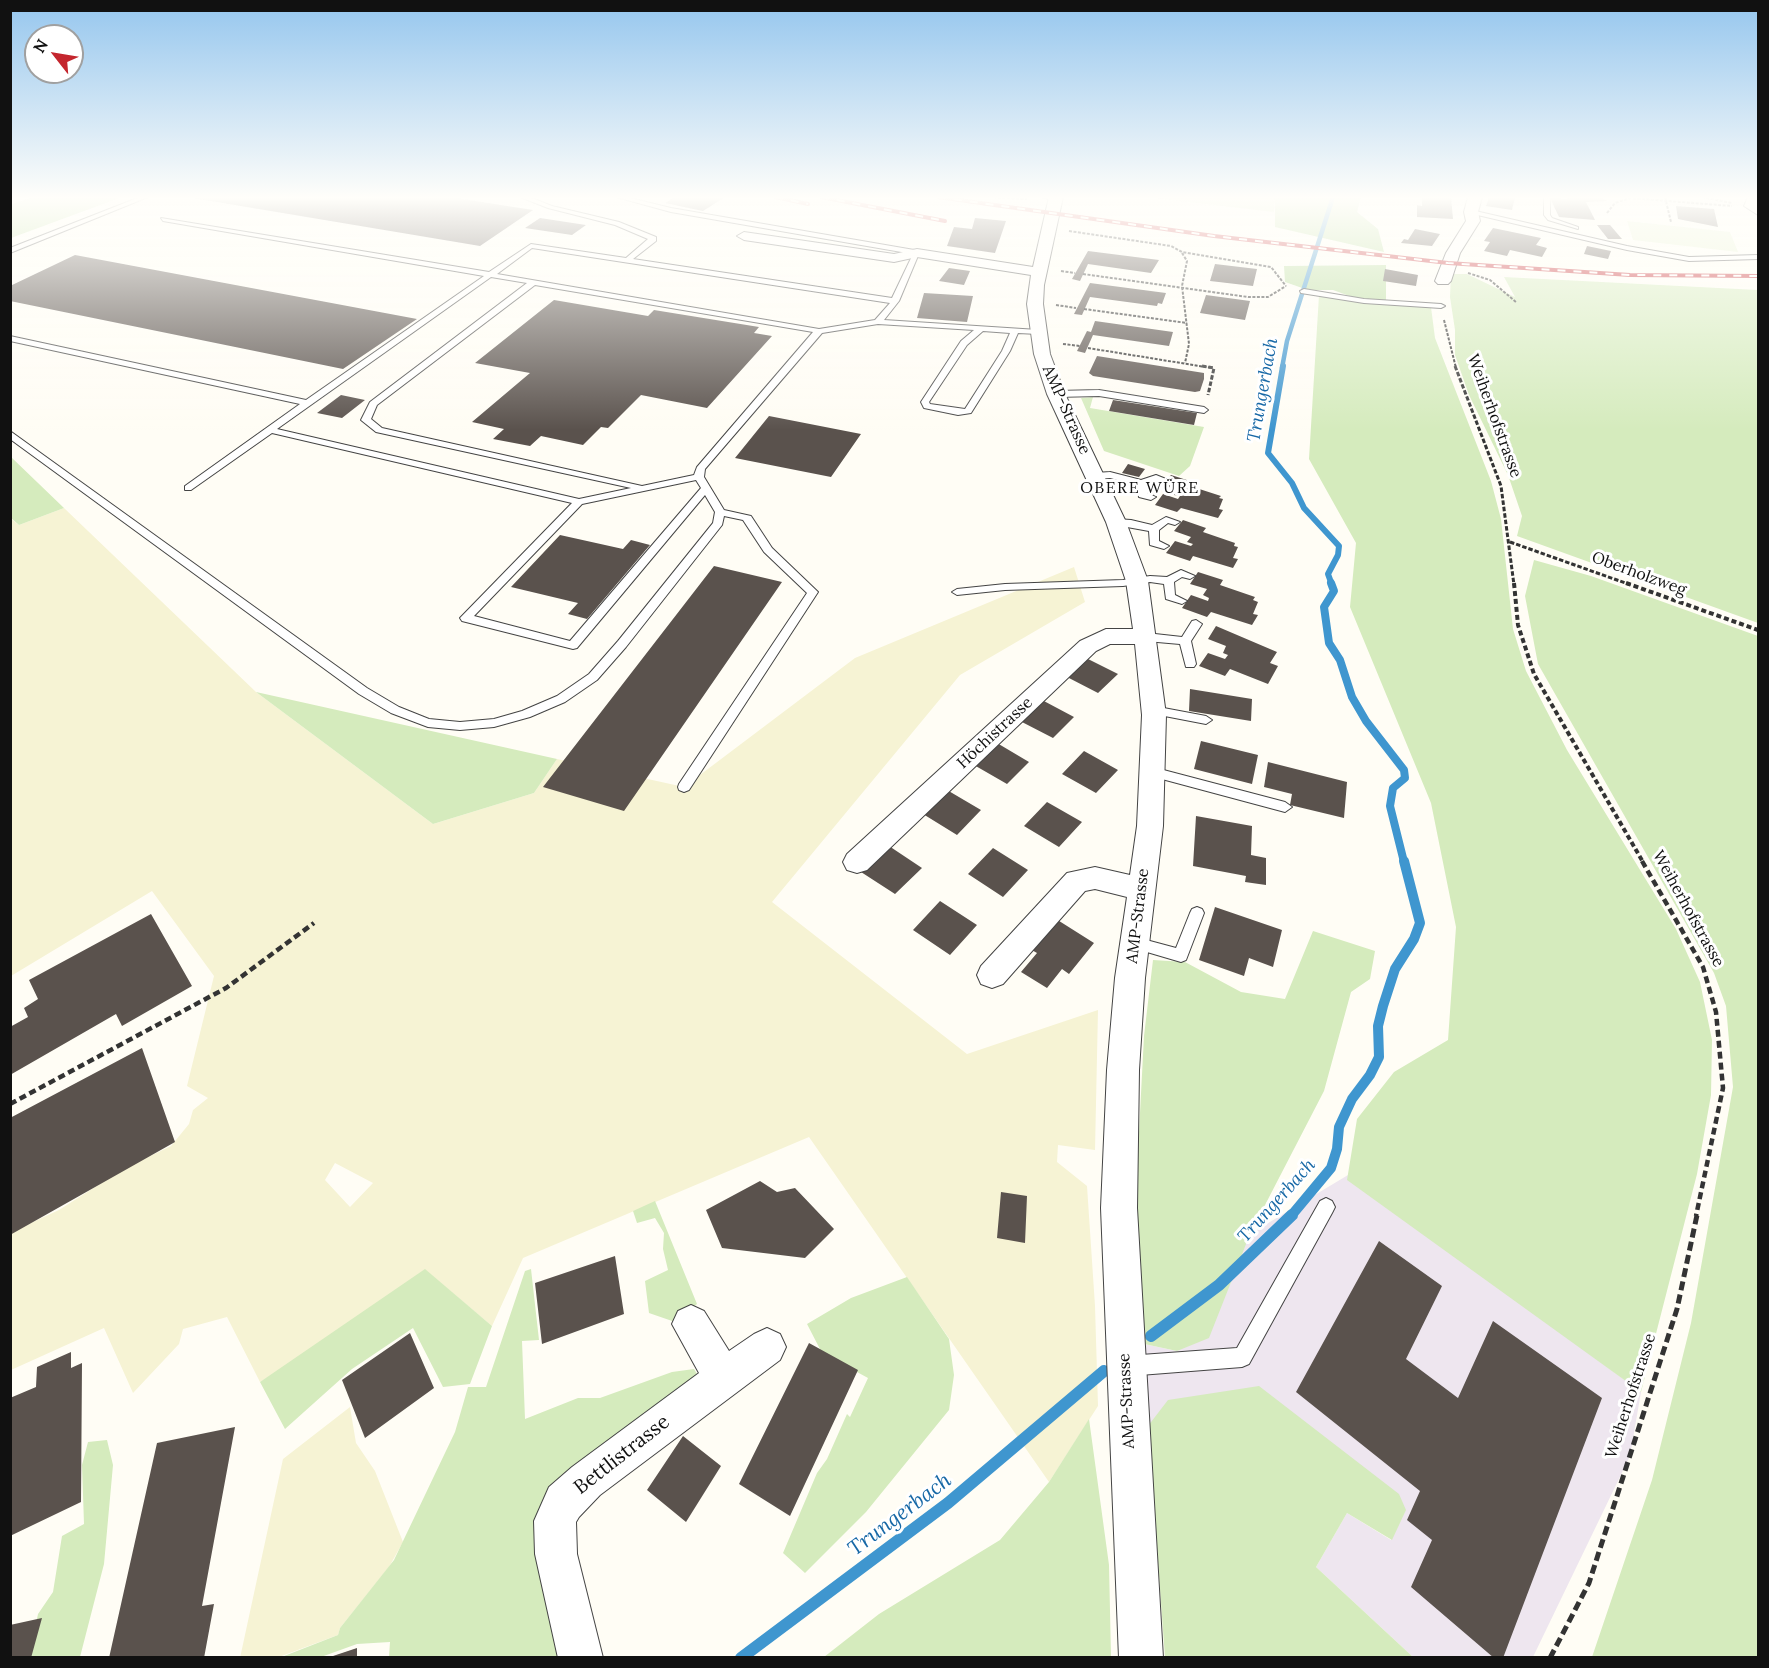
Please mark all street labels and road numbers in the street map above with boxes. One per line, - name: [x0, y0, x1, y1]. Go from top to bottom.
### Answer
- street label: Weiherhofstrasse: [1463, 352, 1525, 480]
- street label: AMP-Strasse: [1038, 362, 1094, 458]
- street label: Oberholzweg: [1589, 548, 1689, 600]
- street label: Höchistrasse: [953, 693, 1037, 773]
- street label: Weiherhofstrasse: [1648, 847, 1728, 971]
- street label: AMP-Strasse: [1123, 867, 1153, 965]
- street label: Weiherhofstrasse: [1602, 1331, 1660, 1461]
- street label: AMP-Strasse: [1115, 1353, 1139, 1449]
- street label: Bettlistrasse: [569, 1410, 675, 1500]

